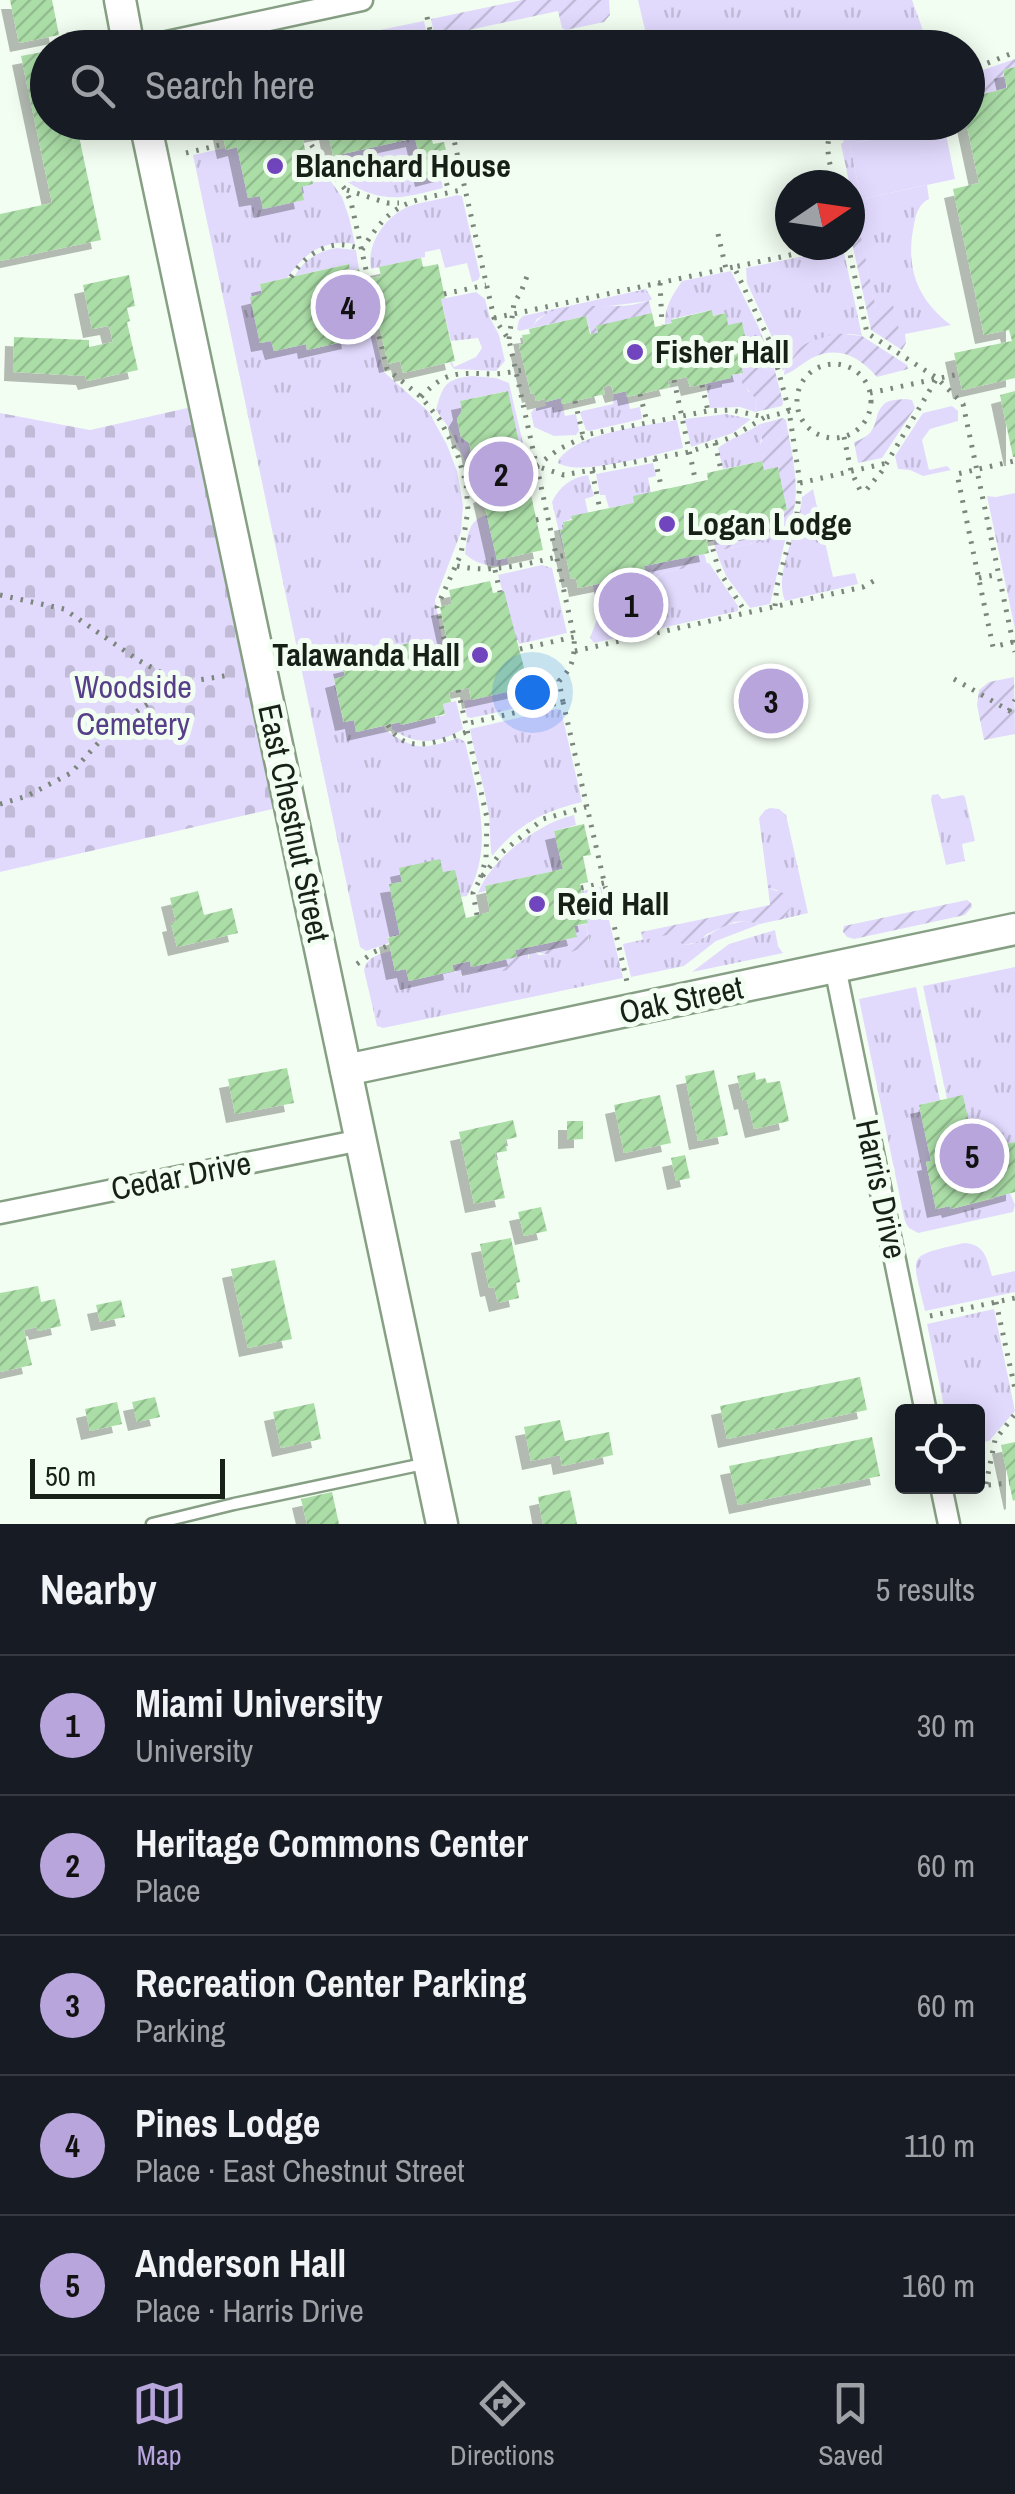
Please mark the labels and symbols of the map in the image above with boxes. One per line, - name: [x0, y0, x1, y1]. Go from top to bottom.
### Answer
- place label: Blanchard House: [295, 144, 511, 187]
- marker: Blanchard House: [264, 155, 286, 177]
- north arrow: [775, 170, 865, 260]
- pin: 4: [316, 270, 380, 344]
- place label: Fisher Hall: [655, 330, 789, 373]
- marker: Fisher Hall: [624, 341, 646, 363]
- pin: 2: [468, 436, 534, 512]
- place label: Logan Lodge: [687, 502, 852, 545]
- marker: Logan Lodge: [656, 513, 678, 535]
- pin: 1: [598, 568, 664, 642]
- place label: Talawanda Hall: [272, 633, 460, 676]
- marker: Talawanda Hall: [469, 644, 491, 666]
- pin: 3: [738, 664, 804, 738]
- park label: Woodside Cemetery: [74, 665, 192, 745]
- your location: [507, 667, 558, 718]
- street label: East Chestnut Street: [248, 700, 341, 946]
- place label: Reid Hall: [557, 882, 669, 925]
- marker: Reid Hall: [526, 893, 548, 915]
- street label: Oak Street: [615, 965, 747, 1034]
- street label: Harris Drive: [846, 1115, 917, 1263]
- pin: 5: [940, 1118, 1004, 1194]
- street label: Cedar Drive: [107, 1141, 254, 1210]
- scale bar: [30, 1454, 225, 1498]

